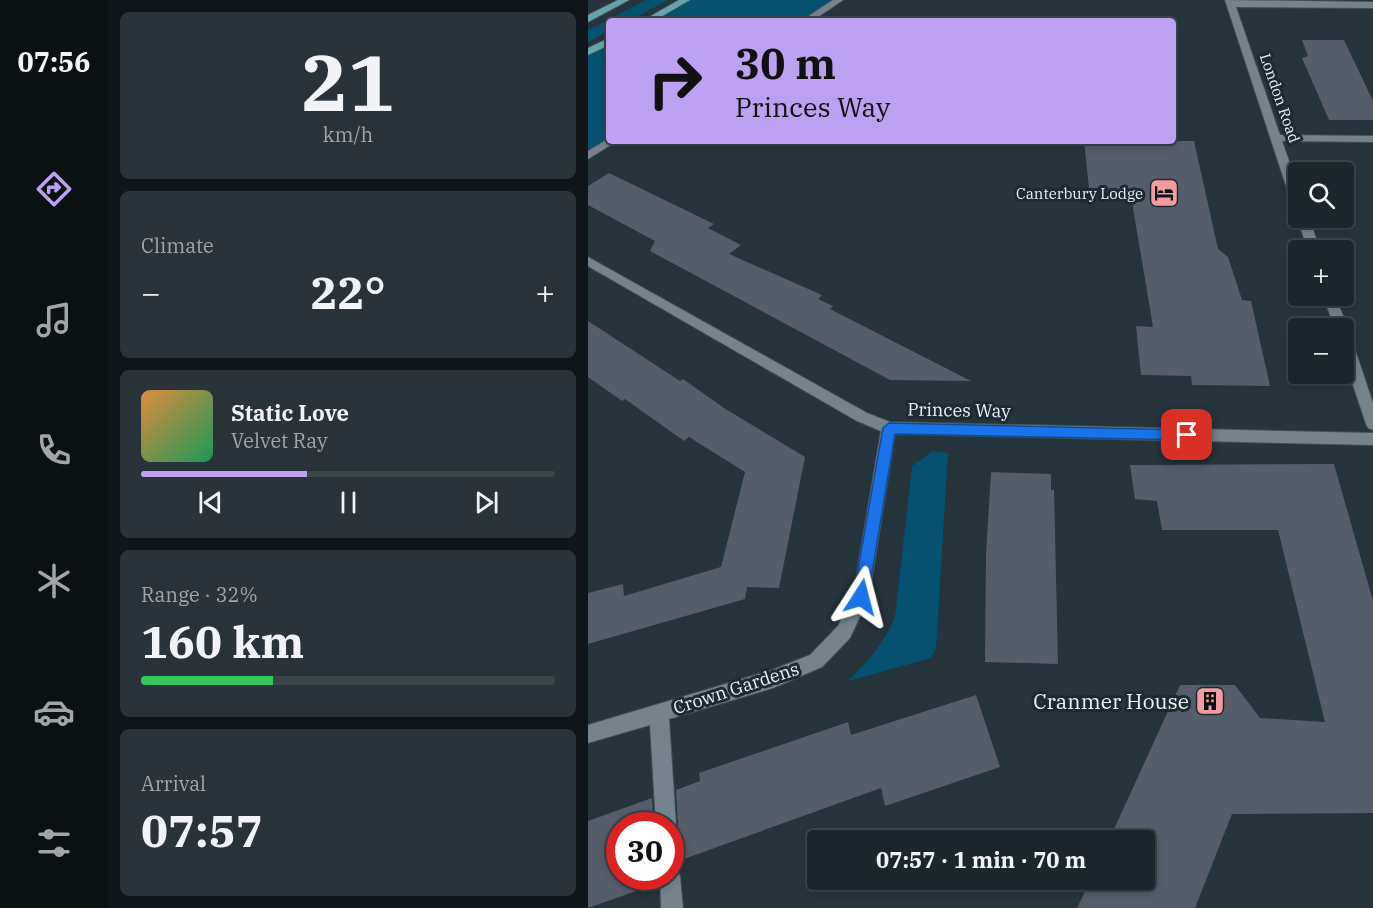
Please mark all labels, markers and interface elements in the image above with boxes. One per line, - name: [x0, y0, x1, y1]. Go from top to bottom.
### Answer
- text: 21: [301, 31, 395, 132]
- text: 30 m: [735, 36, 836, 91]
- icon: right: [636, 42, 714, 120]
- text: 07:56: [18, 44, 90, 79]
- street label: London Road: [1256, 51, 1304, 145]
- text: Princes Way: [735, 89, 890, 124]
- text: km/h: [323, 121, 373, 148]
- map controls: [1288, 162, 1354, 384]
- button: search: [1288, 162, 1354, 228]
- icon: directions: [33, 168, 75, 210]
- hotel icon: Canterbury Lodge: [1148, 177, 1180, 209]
- place label: Canterbury Lodge: [1016, 184, 1143, 203]
- text: Climate: [141, 232, 214, 259]
- button: +: [1288, 240, 1354, 306]
- text: 22°: [310, 263, 386, 321]
- text: −: [141, 271, 161, 314]
- text: +: [535, 271, 555, 314]
- icon: music: [33, 299, 75, 341]
- button: −: [1288, 318, 1354, 384]
- text: Static Love: [231, 398, 349, 427]
- street label: Princes Way: [907, 398, 1011, 422]
- pin: [1161, 409, 1212, 460]
- icon: arrive: [1170, 418, 1203, 451]
- text: Velvet Ray: [231, 427, 328, 454]
- icon: phone: [33, 429, 75, 471]
- icon: previous: [194, 486, 227, 519]
- icon: pause: [332, 486, 365, 519]
- icon: next: [470, 486, 503, 519]
- icon: climate: [33, 560, 75, 602]
- position arrow: [829, 565, 893, 629]
- text: Range · 32%: [141, 581, 258, 608]
- text: 160 km: [141, 612, 304, 670]
- street label: Crown Gardens: [670, 657, 802, 719]
- building icon: Cranmer House: [1194, 685, 1226, 717]
- place label: Cranmer House: [1033, 687, 1189, 715]
- icon: car: [33, 691, 75, 733]
- text: Arrival: [141, 770, 206, 797]
- text: 07:57: [141, 801, 263, 859]
- speed limit sign: 30: [606, 812, 684, 890]
- icon: filters: [33, 822, 75, 864]
- text: 07:57 · 1 min · 70 m: [876, 845, 1086, 874]

